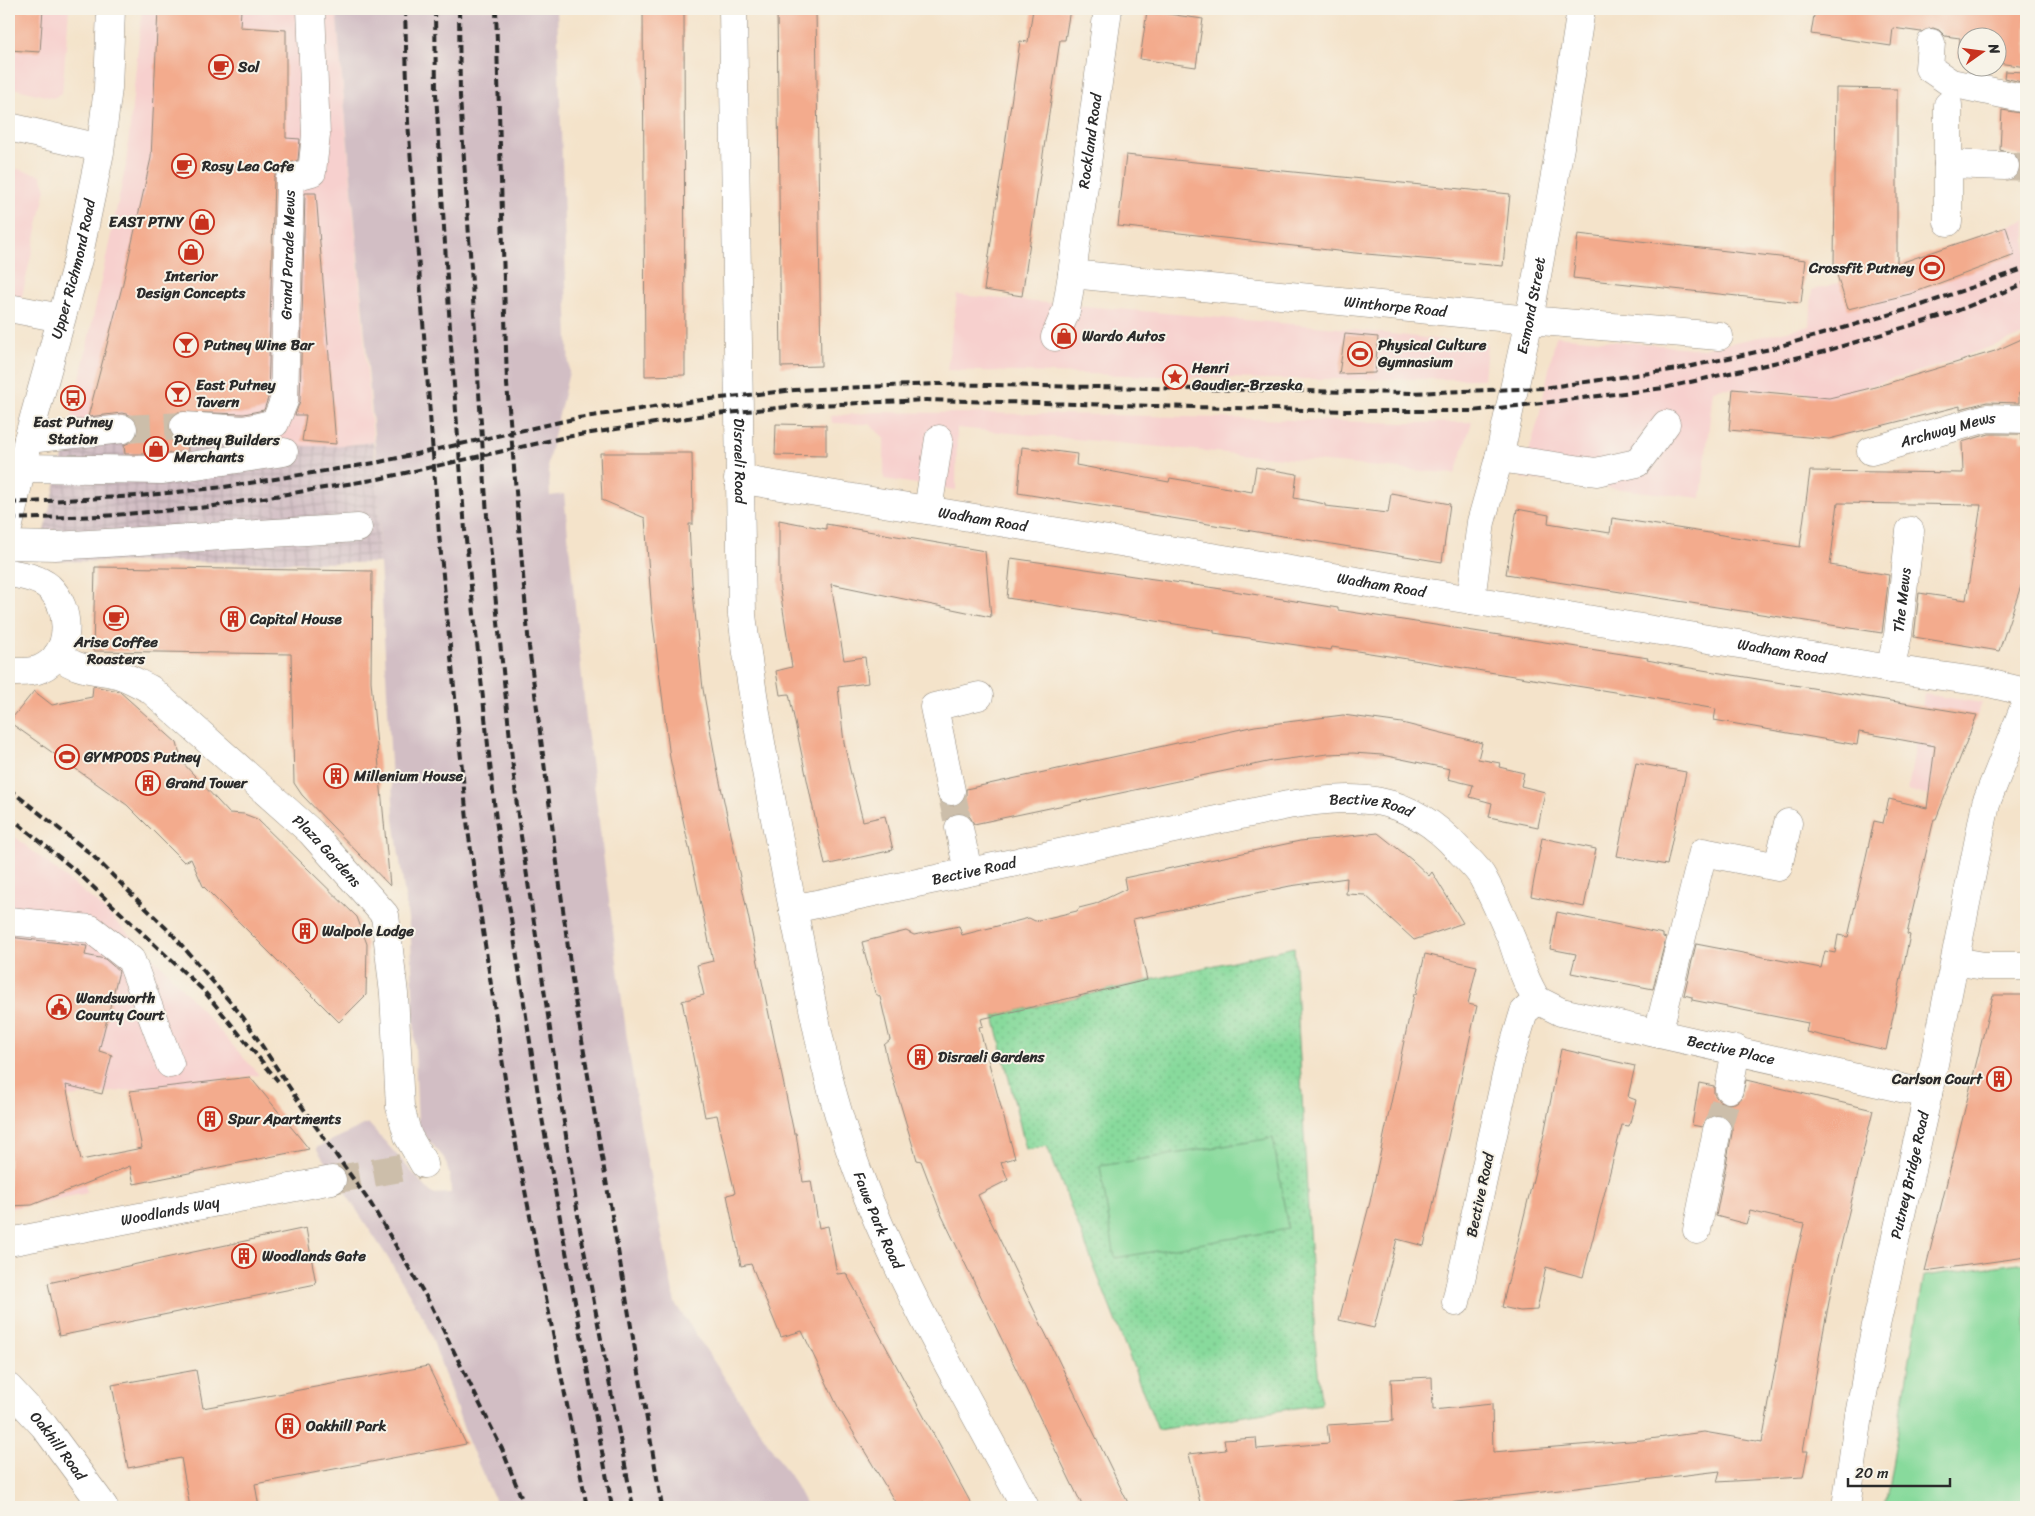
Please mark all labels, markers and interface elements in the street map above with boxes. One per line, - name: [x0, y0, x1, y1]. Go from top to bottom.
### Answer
- north arrow: [1958, 28, 2008, 78]
- text: N: [1981, 40, 2008, 57]
- cafe icon: Sol: [208, 54, 234, 80]
- place label: Sol: [237, 54, 260, 80]
- street label: Rockland Road: [1071, 91, 1110, 190]
- cafe icon: Rosy Lea Cafe: [171, 153, 197, 179]
- place label: Rosy Lea Cafe: [201, 153, 295, 179]
- street label: Grand Parade Mews: [273, 189, 303, 320]
- street label: Upper Richmond Road: [43, 196, 103, 342]
- place label: EAST PTNY: [109, 209, 185, 235]
- shop icon: EAST PTNY: [189, 209, 215, 235]
- shop icon: Interior Design Concepts: [178, 239, 204, 265]
- street label: Esmond Street: [1509, 254, 1553, 357]
- place label: Crossfit Putney: [1808, 255, 1915, 281]
- sports icon: Crossfit Putney: [1919, 255, 1945, 281]
- place label: Interior Design Concepts: [137, 263, 246, 306]
- street label: Winthorpe Road: [1343, 288, 1449, 325]
- shop icon: Wardo Autos: [1051, 323, 1077, 349]
- place label: Wardo Autos: [1082, 323, 1166, 349]
- bar icon: Putney Wine Bar: [173, 332, 199, 358]
- place label: Putney Wine Bar: [204, 332, 316, 358]
- place label: Physical Culture Gymnasium: [1377, 332, 1487, 375]
- sports icon: Physical Culture Gymnasium: [1347, 341, 1373, 367]
- place label: Henri Gaudier-Brzeska: [1191, 355, 1303, 398]
- place icon: Henri Gaudier-Brzeska: [1162, 364, 1188, 390]
- place label: East Putney Tavern: [196, 372, 277, 415]
- bar icon: East Putney Tavern: [165, 381, 191, 407]
- bus stop icon: East Putney Station: [60, 385, 86, 411]
- street label: Archway Mews: [1896, 405, 1996, 455]
- place label: East Putney Station: [33, 409, 114, 452]
- street label: Disraeli Road: [726, 418, 753, 505]
- place label: Putney Builders Merchants: [173, 427, 281, 470]
- shop icon: Putney Builders Merchants: [143, 436, 169, 462]
- street label: Wadham Road: [936, 499, 1030, 540]
- street label: Wadham Road: [1335, 565, 1429, 605]
- street label: The Mews: [1885, 566, 1919, 634]
- cafe icon: Arise Coffee Roasters: [103, 605, 129, 631]
- building icon: Capital House: [220, 606, 246, 632]
- place label: Capital House: [249, 606, 342, 632]
- place label: Arise Coffee Roasters: [73, 629, 158, 672]
- street label: Wadham Road: [1735, 631, 1829, 671]
- sports icon: GYMPODS Putney: [54, 744, 80, 770]
- place label: GYMPODS Putney: [83, 744, 201, 770]
- building icon: Millenium House: [323, 763, 349, 789]
- place label: Millenium House: [353, 763, 464, 789]
- building icon: Grand Tower: [135, 770, 161, 796]
- place label: Grand Tower: [165, 770, 249, 796]
- street label: Bective Road: [1328, 786, 1419, 825]
- street label: Plaza Gardens: [286, 808, 368, 894]
- street label: Bective Road: [929, 849, 1020, 892]
- building icon: Walpole Lodge: [292, 918, 318, 944]
- place label: Walpole Lodge: [322, 918, 414, 944]
- place label: Wandsworth County Court: [75, 985, 165, 1028]
- public building icon: Wandsworth County Court: [46, 994, 72, 1020]
- street label: Bective Place: [1684, 1028, 1778, 1073]
- building icon: Disraeli Gardens: [907, 1044, 933, 1070]
- place label: Disraeli Gardens: [938, 1044, 1046, 1070]
- place label: Carlson Court: [1891, 1066, 1983, 1092]
- building icon: Carlson Court: [1986, 1066, 2012, 1092]
- building icon: Spur Apartments: [197, 1106, 223, 1132]
- place label: Spur Apartments: [227, 1106, 342, 1132]
- street label: Putney Bridge Road: [1883, 1108, 1937, 1242]
- street label: Bective Road: [1458, 1149, 1502, 1240]
- street label: Fawe Park Road: [846, 1168, 911, 1274]
- street label: Woodlands Way: [118, 1189, 222, 1233]
- building icon: Woodlands Gate: [231, 1243, 257, 1269]
- place label: Woodlands Gate: [262, 1243, 366, 1269]
- street label: Oakhill Road: [23, 1405, 94, 1487]
- building icon: Oakhill Park: [275, 1413, 301, 1439]
- place label: Oakhill Park: [305, 1413, 386, 1439]
- scale bar: [1848, 1456, 1950, 1488]
- text: 20 m: [1855, 1460, 1889, 1486]

